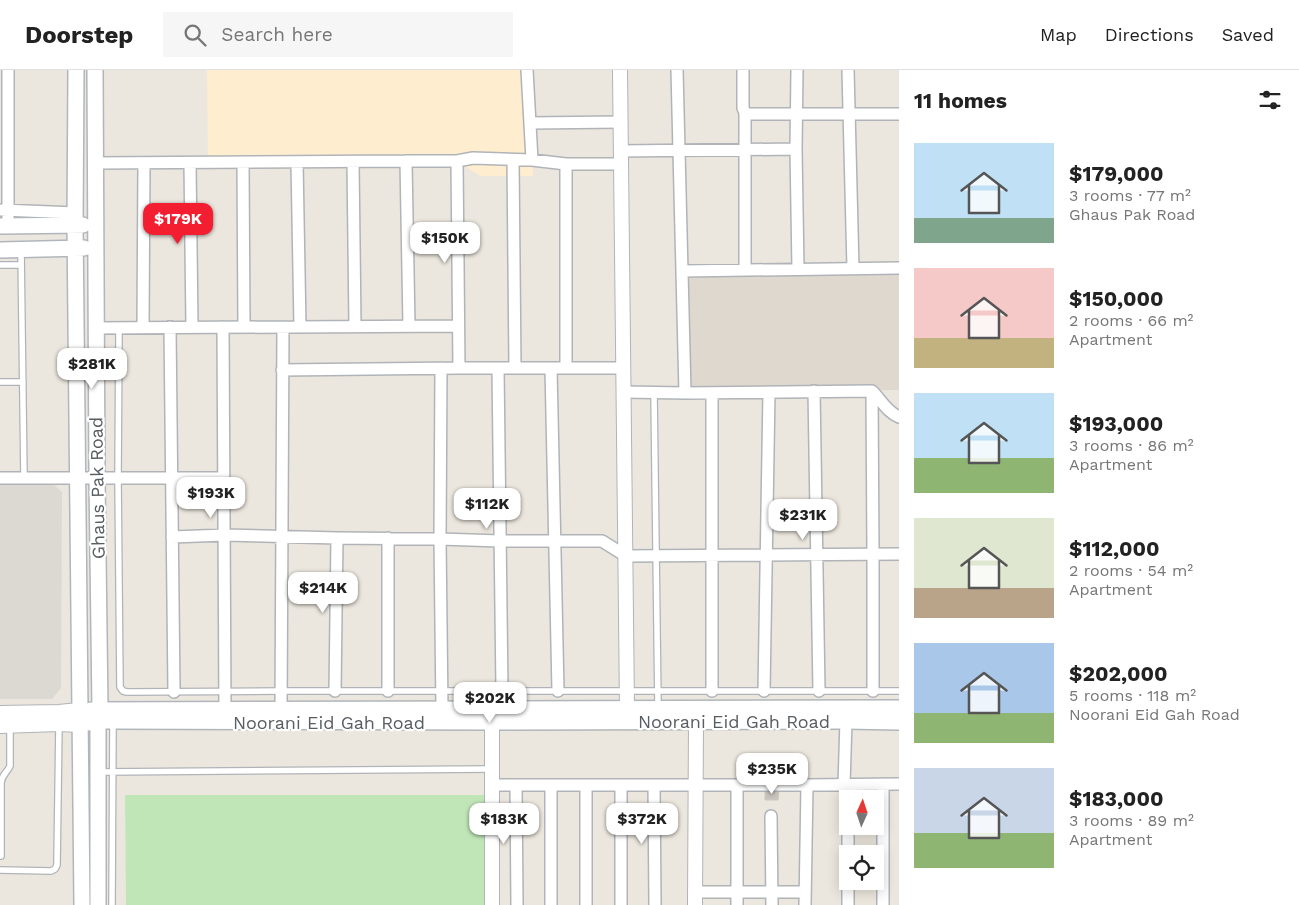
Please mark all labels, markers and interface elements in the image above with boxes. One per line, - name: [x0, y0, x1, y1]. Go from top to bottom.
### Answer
- search box: [163, 12, 513, 57]
- text: Doorstep: [25, 21, 133, 49]
- icon: search: [181, 21, 209, 49]
- text: Search here: [221, 23, 333, 46]
- text: Map: [1040, 24, 1077, 45]
- text: Directions: [1105, 24, 1194, 45]
- text: Saved: [1222, 24, 1274, 45]
- icon: filters: [1256, 86, 1284, 114]
- text: 11 homes: [914, 88, 1007, 113]
- text: $179,000: [1069, 161, 1164, 186]
- icon: home: [954, 163, 1014, 223]
- text: 3 rooms · 77 m²: [1069, 186, 1191, 205]
- pin: $179K: [143, 202, 213, 245]
- text: Ghaus Pak Road: [1069, 205, 1195, 224]
- text: $179K: [154, 209, 202, 228]
- pin: $150K: [410, 222, 480, 264]
- text: $150K: [421, 228, 469, 247]
- text: $150,000: [1069, 286, 1164, 311]
- icon: home: [954, 288, 1014, 348]
- text: 2 rooms · 66 m²: [1069, 311, 1193, 330]
- text: Apartment: [1069, 330, 1152, 349]
- pin: $281K: [57, 348, 127, 390]
- text: $281K: [68, 354, 116, 373]
- text: $193,000: [1069, 411, 1163, 436]
- icon: home: [954, 413, 1014, 473]
- street label: Ghaus Pak Road: [85, 417, 109, 559]
- text: 3 rooms · 86 m²: [1069, 436, 1194, 455]
- text: Apartment: [1069, 455, 1152, 474]
- pin: $193K: [176, 476, 246, 519]
- text: $193K: [187, 483, 235, 502]
- pin: $112K: [452, 488, 522, 530]
- text: $112K: [465, 494, 509, 513]
- pin: $231K: [768, 498, 838, 541]
- text: $231K: [779, 505, 827, 524]
- text: $112,000: [1069, 536, 1160, 561]
- icon: home: [954, 538, 1014, 598]
- text: 2 rooms · 54 m²: [1069, 561, 1193, 580]
- pin: $214K: [288, 572, 358, 614]
- text: $214K: [299, 578, 347, 597]
- text: Apartment: [1069, 580, 1152, 599]
- text: $202,000: [1069, 661, 1167, 686]
- icon: home: [954, 663, 1014, 723]
- pin: $202K: [455, 682, 525, 724]
- text: 5 rooms · 118 m²: [1069, 686, 1196, 705]
- text: $202K: [465, 688, 515, 707]
- text: Noorani Eid Gah Road: [1069, 705, 1240, 724]
- street label: Noorani Eid Gah Road: [638, 711, 830, 732]
- street label: Noorani Eid Gah Road: [233, 712, 425, 733]
- pin: $235K: [737, 752, 807, 795]
- text: $235K: [747, 759, 797, 778]
- text: $183,000: [1069, 786, 1163, 811]
- icon: home: [954, 788, 1014, 848]
- north arrow: [839, 790, 884, 835]
- map controls: [839, 790, 884, 890]
- pin: $183K: [469, 802, 539, 845]
- pin: $372K: [607, 802, 677, 845]
- text: $183K: [480, 809, 528, 828]
- text: $372K: [617, 809, 667, 828]
- text: 3 rooms · 89 m²: [1069, 811, 1194, 830]
- text: Apartment: [1069, 830, 1152, 849]
- button: locate: [839, 845, 884, 890]

